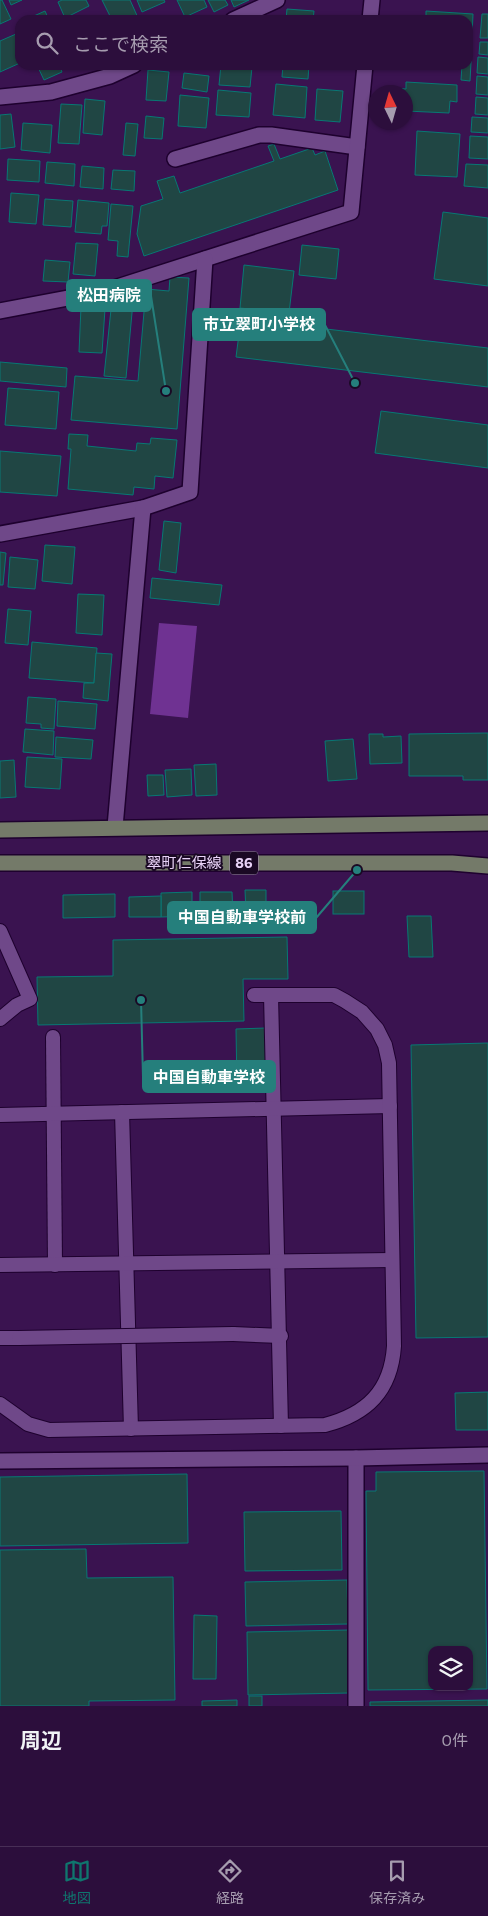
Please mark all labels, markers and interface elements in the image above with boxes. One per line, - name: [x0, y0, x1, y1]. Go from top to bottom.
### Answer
- search box: [15, 15, 473, 70]
- icon: search: [33, 29, 61, 57]
- text: ここで検索: [73, 32, 168, 55]
- north arrow: [368, 85, 413, 130]
- callout: 松田病院: [67, 280, 151, 311]
- text: 松田病院: [77, 285, 141, 304]
- callout: 市立翠町小学校: [193, 309, 325, 340]
- text: 市立翠町小学校: [203, 314, 315, 333]
- road number: 86: [230, 851, 258, 874]
- street label: 翠町仁保線: [146, 853, 222, 871]
- callout: 中国自動車学校前: [168, 902, 316, 933]
- text: 中国自動車学校前: [178, 907, 306, 926]
- callout: 中国自動車学校: [143, 1061, 275, 1092]
- text: 中国自動車学校: [153, 1067, 265, 1086]
- map controls: [428, 1646, 473, 1691]
- button: layers: [428, 1646, 473, 1691]
- text: 周辺: [20, 1727, 62, 1752]
- text: 0件: [442, 1730, 468, 1749]
- tab: 地図: [63, 1857, 91, 1907]
- tab: 経路: [216, 1857, 244, 1907]
- tab: 保存済み: [369, 1857, 425, 1907]

